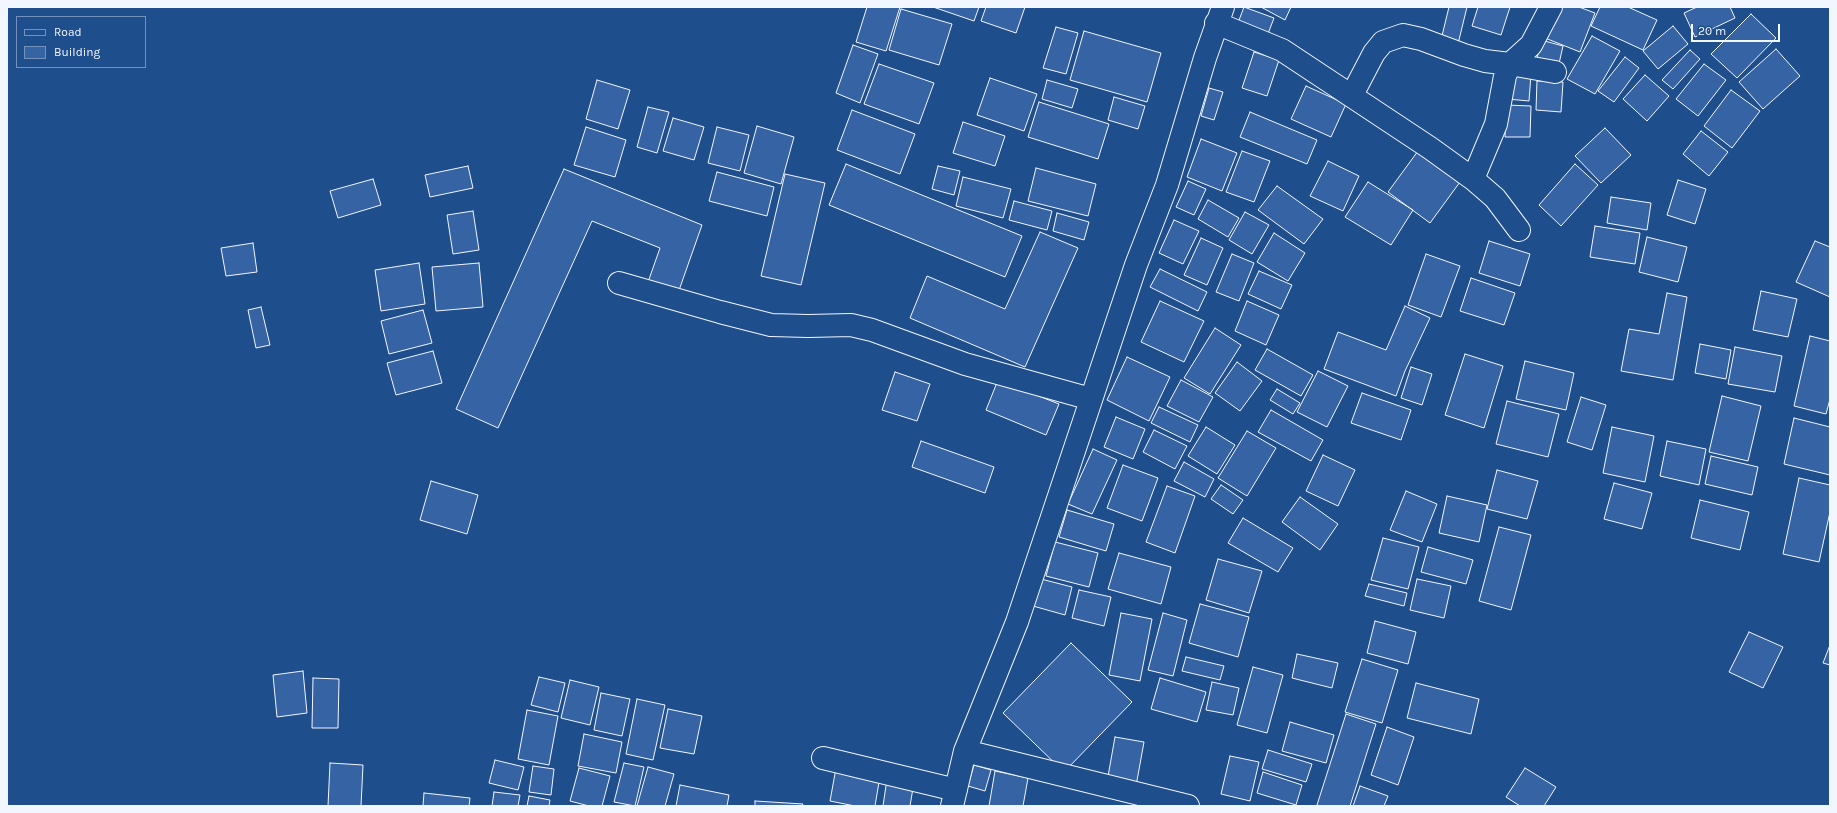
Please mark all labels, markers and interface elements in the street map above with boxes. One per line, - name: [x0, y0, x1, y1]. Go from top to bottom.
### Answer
- legend: [16, 16, 146, 68]
- scale bar: [1693, 16, 1782, 42]
- text: 20 m: [1698, 24, 1726, 38]
- text: Road: [54, 25, 82, 39]
- text: Building: [54, 45, 100, 59]

